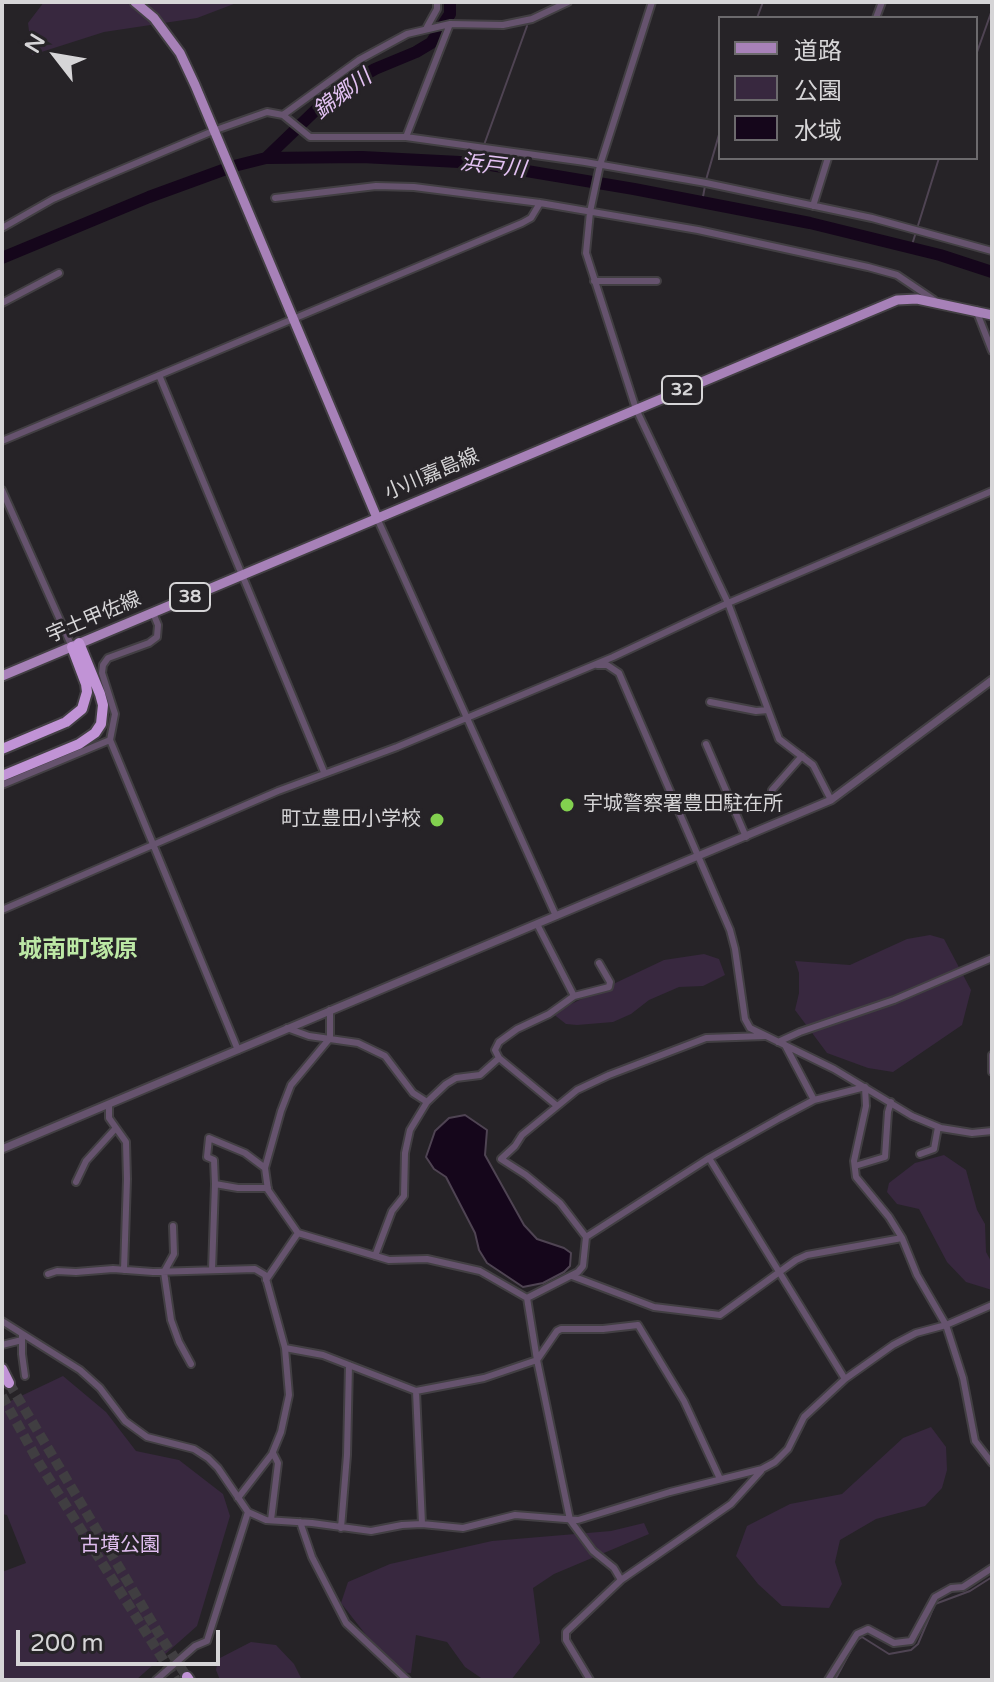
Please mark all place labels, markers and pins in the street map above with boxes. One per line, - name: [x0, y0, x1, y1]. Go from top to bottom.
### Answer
- place label: 宇城警察署豊田駐在所: [583, 793, 783, 817]
- marker: 宇城警察署豊田駐在所: [558, 796, 576, 814]
- place label: 町立豊田小学校: [281, 808, 421, 832]
- marker: 町立豊田小学校: [428, 811, 446, 829]

